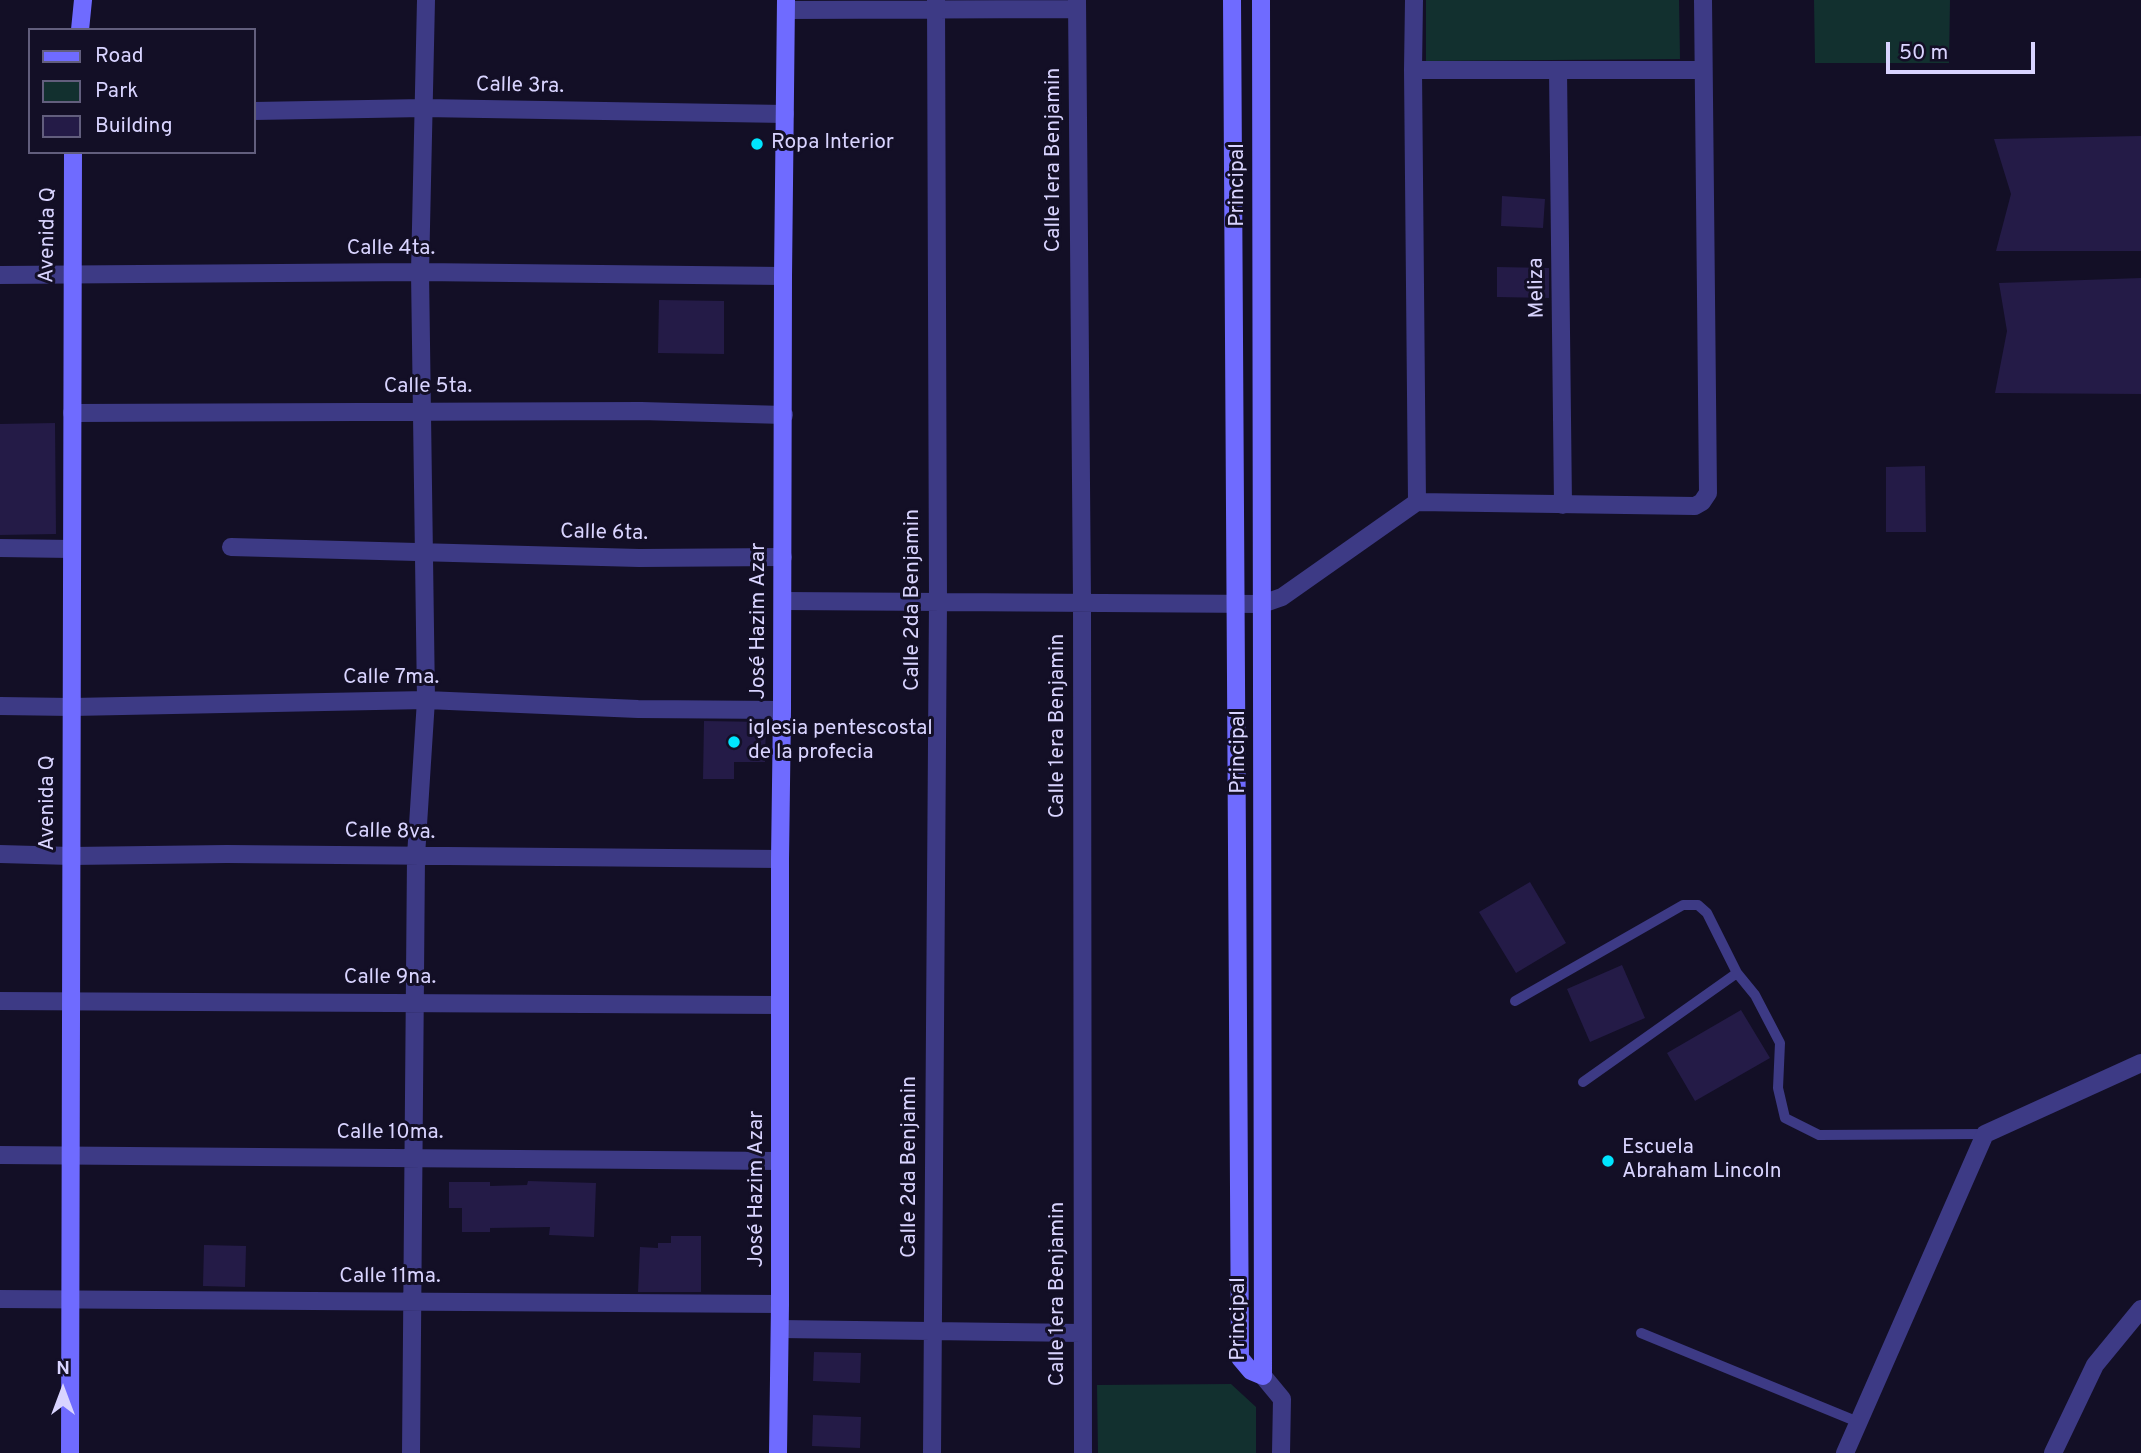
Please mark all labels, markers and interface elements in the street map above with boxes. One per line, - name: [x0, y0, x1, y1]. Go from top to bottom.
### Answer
- legend: [28, 28, 256, 154]
- scale bar: [1889, 28, 2038, 72]
- text: 50 m: [1899, 40, 1948, 67]
- text: Road: [95, 43, 144, 70]
- street label: Calle 1era Benjamin: [1042, 68, 1068, 252]
- street label: Calle 3ra.: [476, 74, 564, 100]
- text: Park: [95, 78, 138, 105]
- text: Building: [95, 113, 173, 140]
- place label: Ropa Interior: [771, 131, 894, 157]
- marker: Ropa Interior: [749, 136, 765, 152]
- street label: Principal: [1226, 143, 1252, 227]
- street label: Avenida Q: [36, 187, 62, 283]
- street label: Calle 4ta.: [347, 237, 435, 263]
- street label: Meliza: [1525, 257, 1551, 319]
- street label: Calle 5ta.: [384, 375, 472, 401]
- street label: Calle 2da Benjamin: [901, 509, 927, 691]
- street label: Calle 6ta.: [560, 521, 648, 547]
- street label: José Hazim Azar: [747, 543, 773, 699]
- street label: Calle 1era Benjamin: [1046, 634, 1072, 818]
- street label: Calle 7ma.: [343, 666, 439, 692]
- street label: Principal: [1227, 710, 1253, 794]
- place label: iglesia pentescostal de la profecia: [748, 717, 933, 767]
- marker: iglesia pentescostal de la profecia: [726, 734, 742, 750]
- street label: Avenida Q: [36, 755, 62, 851]
- street label: Calle 8va.: [344, 820, 436, 846]
- street label: Calle 9na.: [344, 966, 436, 992]
- street label: Calle 2da Benjamin: [898, 1076, 924, 1258]
- street label: José Hazim Azar: [745, 1111, 771, 1267]
- street label: Calle 10ma.: [337, 1121, 443, 1147]
- place label: Escuela Abraham Lincoln: [1622, 1136, 1782, 1186]
- marker: Escuela Abraham Lincoln: [1600, 1153, 1616, 1169]
- street label: Calle 1era Benjamin: [1046, 1202, 1072, 1386]
- street label: Calle 11ma.: [339, 1265, 441, 1291]
- street label: Principal: [1227, 1277, 1253, 1361]
- north arrow: [28, 1355, 98, 1425]
- text: N: [56, 1357, 70, 1381]

